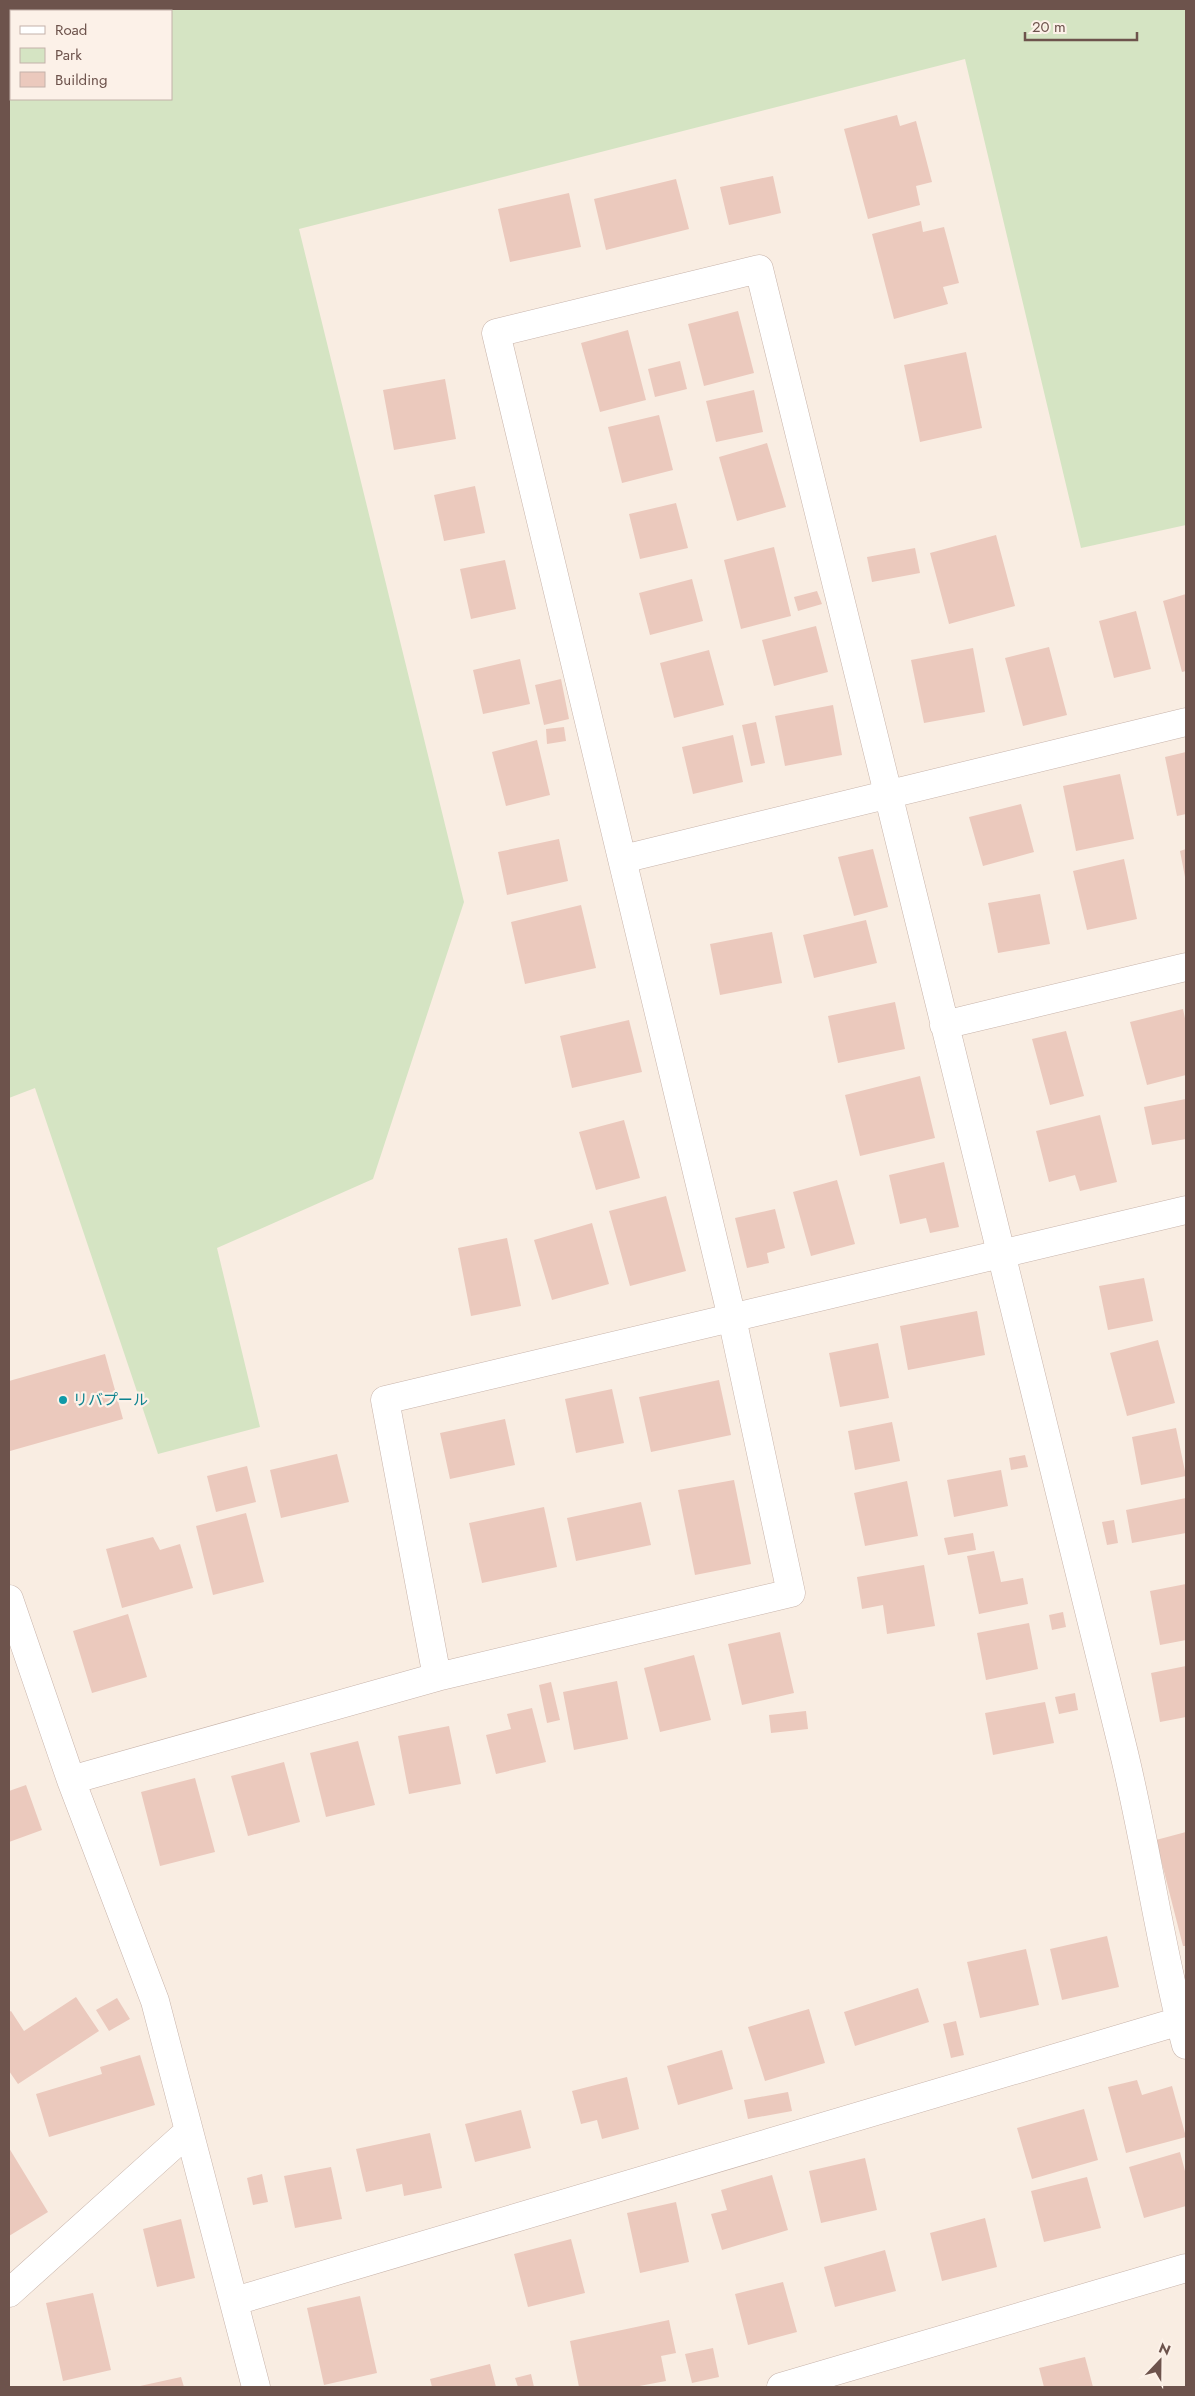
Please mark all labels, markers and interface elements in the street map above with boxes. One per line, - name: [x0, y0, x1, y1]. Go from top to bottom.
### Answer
- legend: [10, 10, 172, 100]
- scale bar: [1025, 10, 1138, 42]
- text: 20 m: [1032, 16, 1066, 38]
- text: Road: [55, 19, 87, 41]
- text: Park: [55, 44, 82, 66]
- text: Building: [55, 69, 107, 91]
- place label: リバプール: [73, 1389, 148, 1411]
- marker: リバプール: [57, 1394, 69, 1406]
- north arrow: [1135, 2336, 1185, 2386]
- text: N: [1156, 2338, 1174, 2360]

